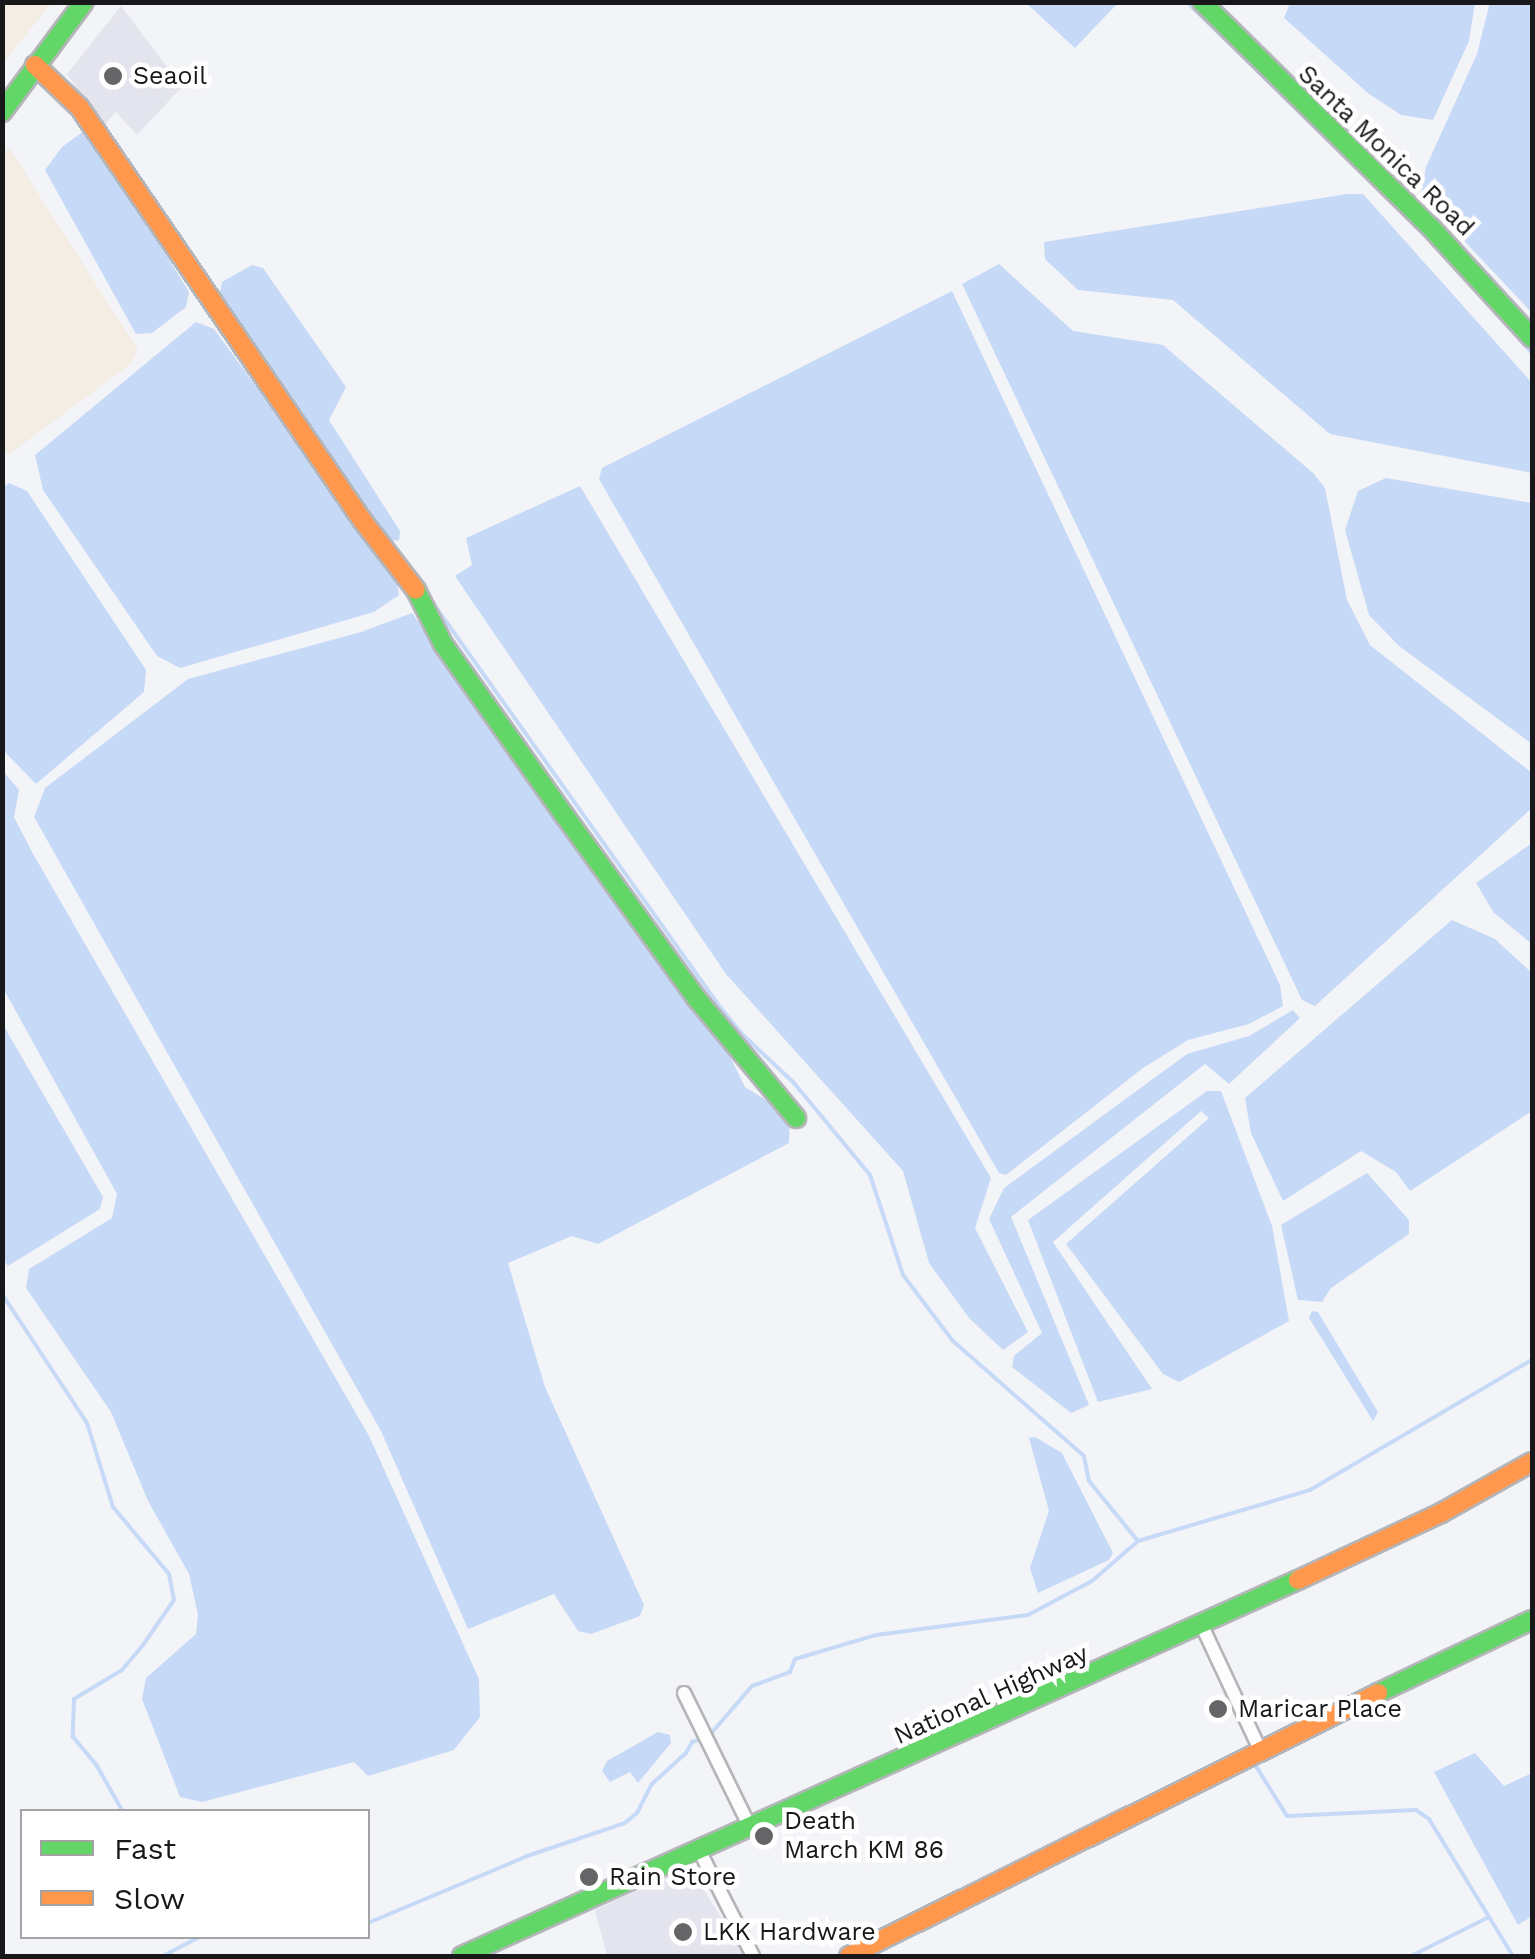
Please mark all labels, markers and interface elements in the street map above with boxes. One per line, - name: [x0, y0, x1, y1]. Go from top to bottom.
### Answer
- street label: Santa Monica Road: [1291, 59, 1481, 243]
- place label: Seaoil: [133, 61, 207, 91]
- marker: Seaoil: [102, 65, 124, 87]
- street label: National Highway: [889, 1639, 1093, 1751]
- place label: Maricar Place: [1238, 1694, 1403, 1724]
- marker: Maricar Place: [1207, 1698, 1229, 1720]
- place label: Death March KM 86: [784, 1807, 944, 1866]
- legend: [20, 1809, 370, 1939]
- marker: Death March KM 86: [753, 1825, 775, 1847]
- text: Fast: [114, 1831, 176, 1866]
- place label: Rain Store: [609, 1862, 736, 1892]
- marker: Rain Store: [578, 1866, 600, 1888]
- text: Slow: [114, 1881, 185, 1916]
- place label: LKK Hardware: [703, 1917, 876, 1947]
- marker: LKK Hardware: [672, 1921, 694, 1943]

